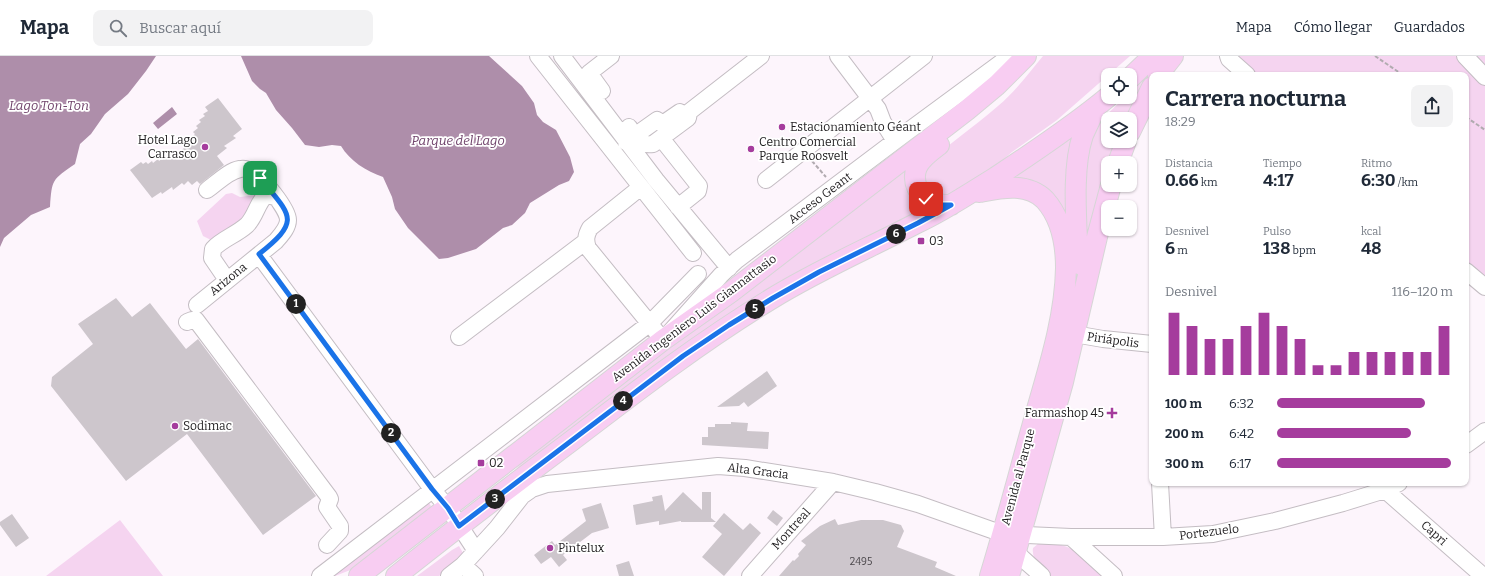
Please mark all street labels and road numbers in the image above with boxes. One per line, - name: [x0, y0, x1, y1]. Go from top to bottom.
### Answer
- street label: Acceso Geant: [786, 169, 855, 226]
- street label: Avenida Ingeniero Luis Giannattasio: [609, 252, 779, 384]
- street label: Arizona: [207, 259, 250, 298]
- street label: Piriápolis: [1086, 329, 1140, 351]
- street label: Avenida al Parque: [998, 427, 1038, 527]
- street label: Alta Gracia: [727, 460, 790, 482]
- street label: Montreal: [769, 505, 814, 553]
- street label: Capri: [1418, 518, 1450, 548]
- street label: Portezuelo: [1178, 521, 1240, 543]

